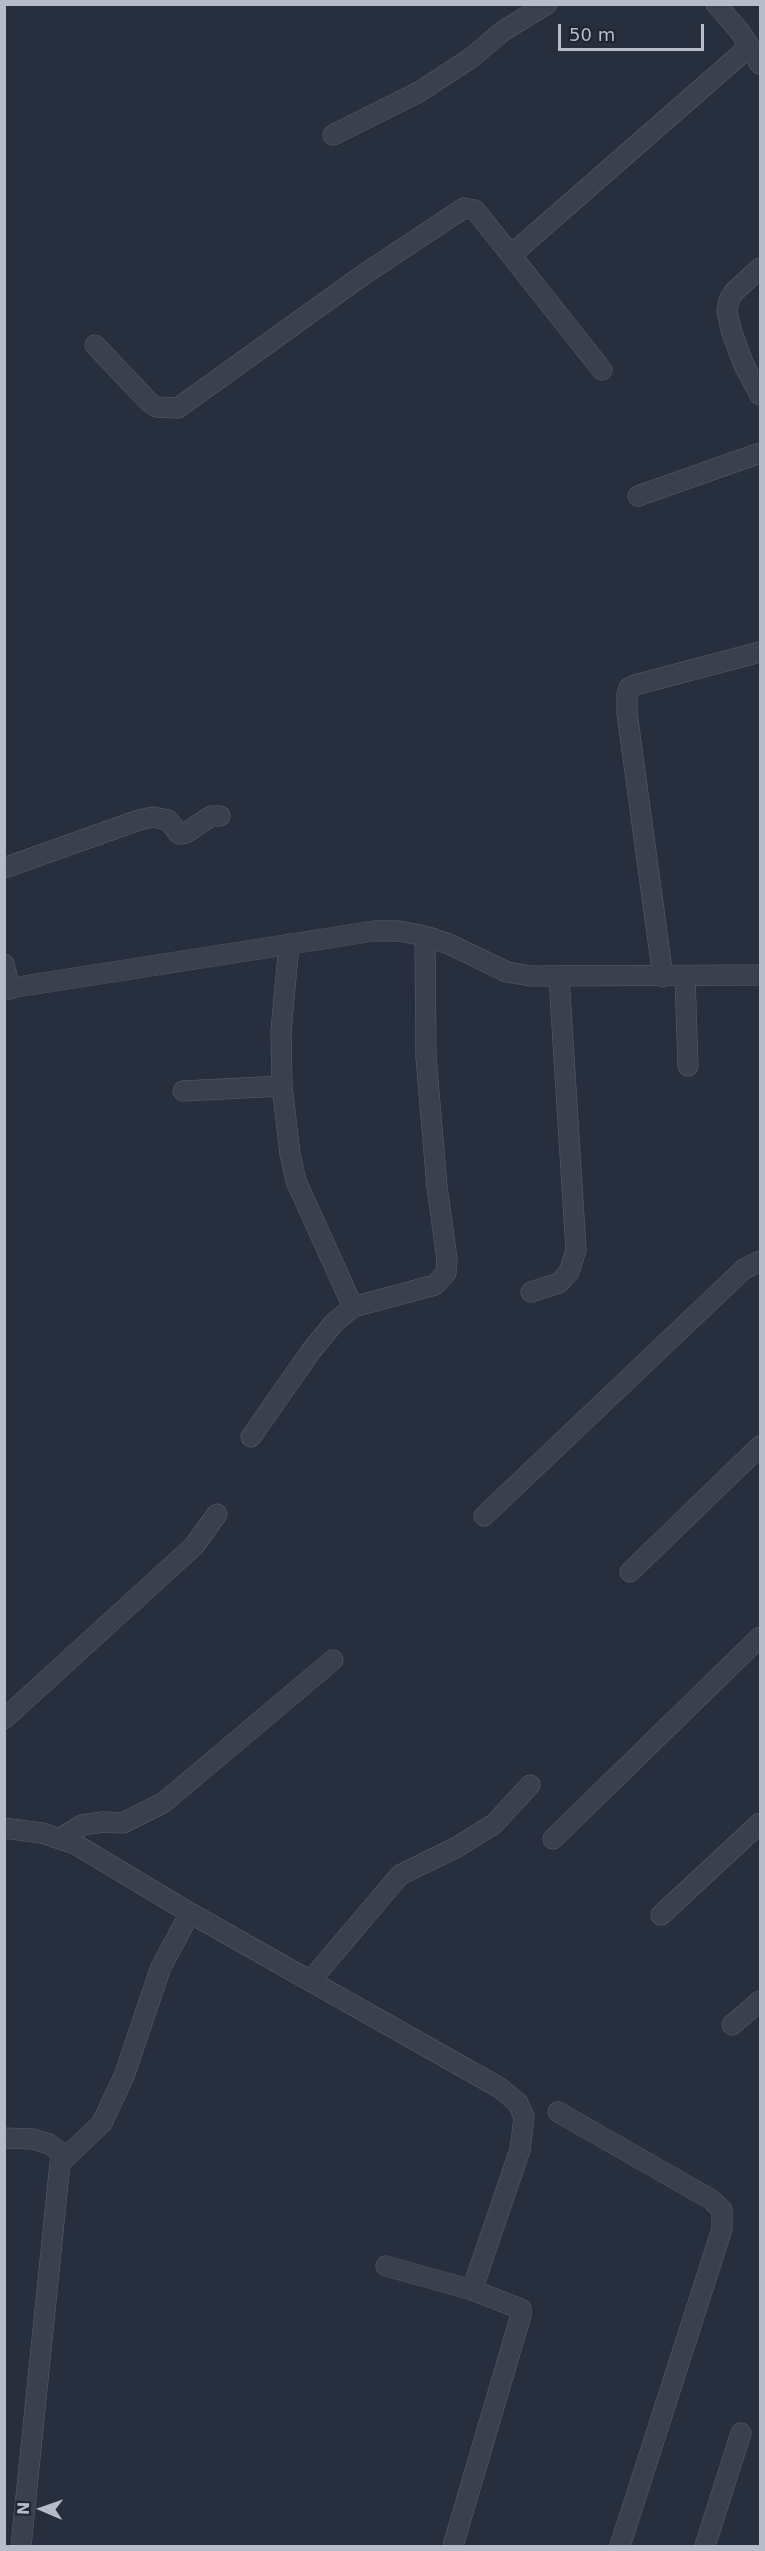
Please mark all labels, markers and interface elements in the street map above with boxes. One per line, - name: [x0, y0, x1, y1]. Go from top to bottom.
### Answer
- scale bar: [561, 12, 706, 50]
- text: 50 m: [569, 24, 615, 45]
- north arrow: [12, 2479, 72, 2539]
- text: N: [14, 2501, 33, 2515]

